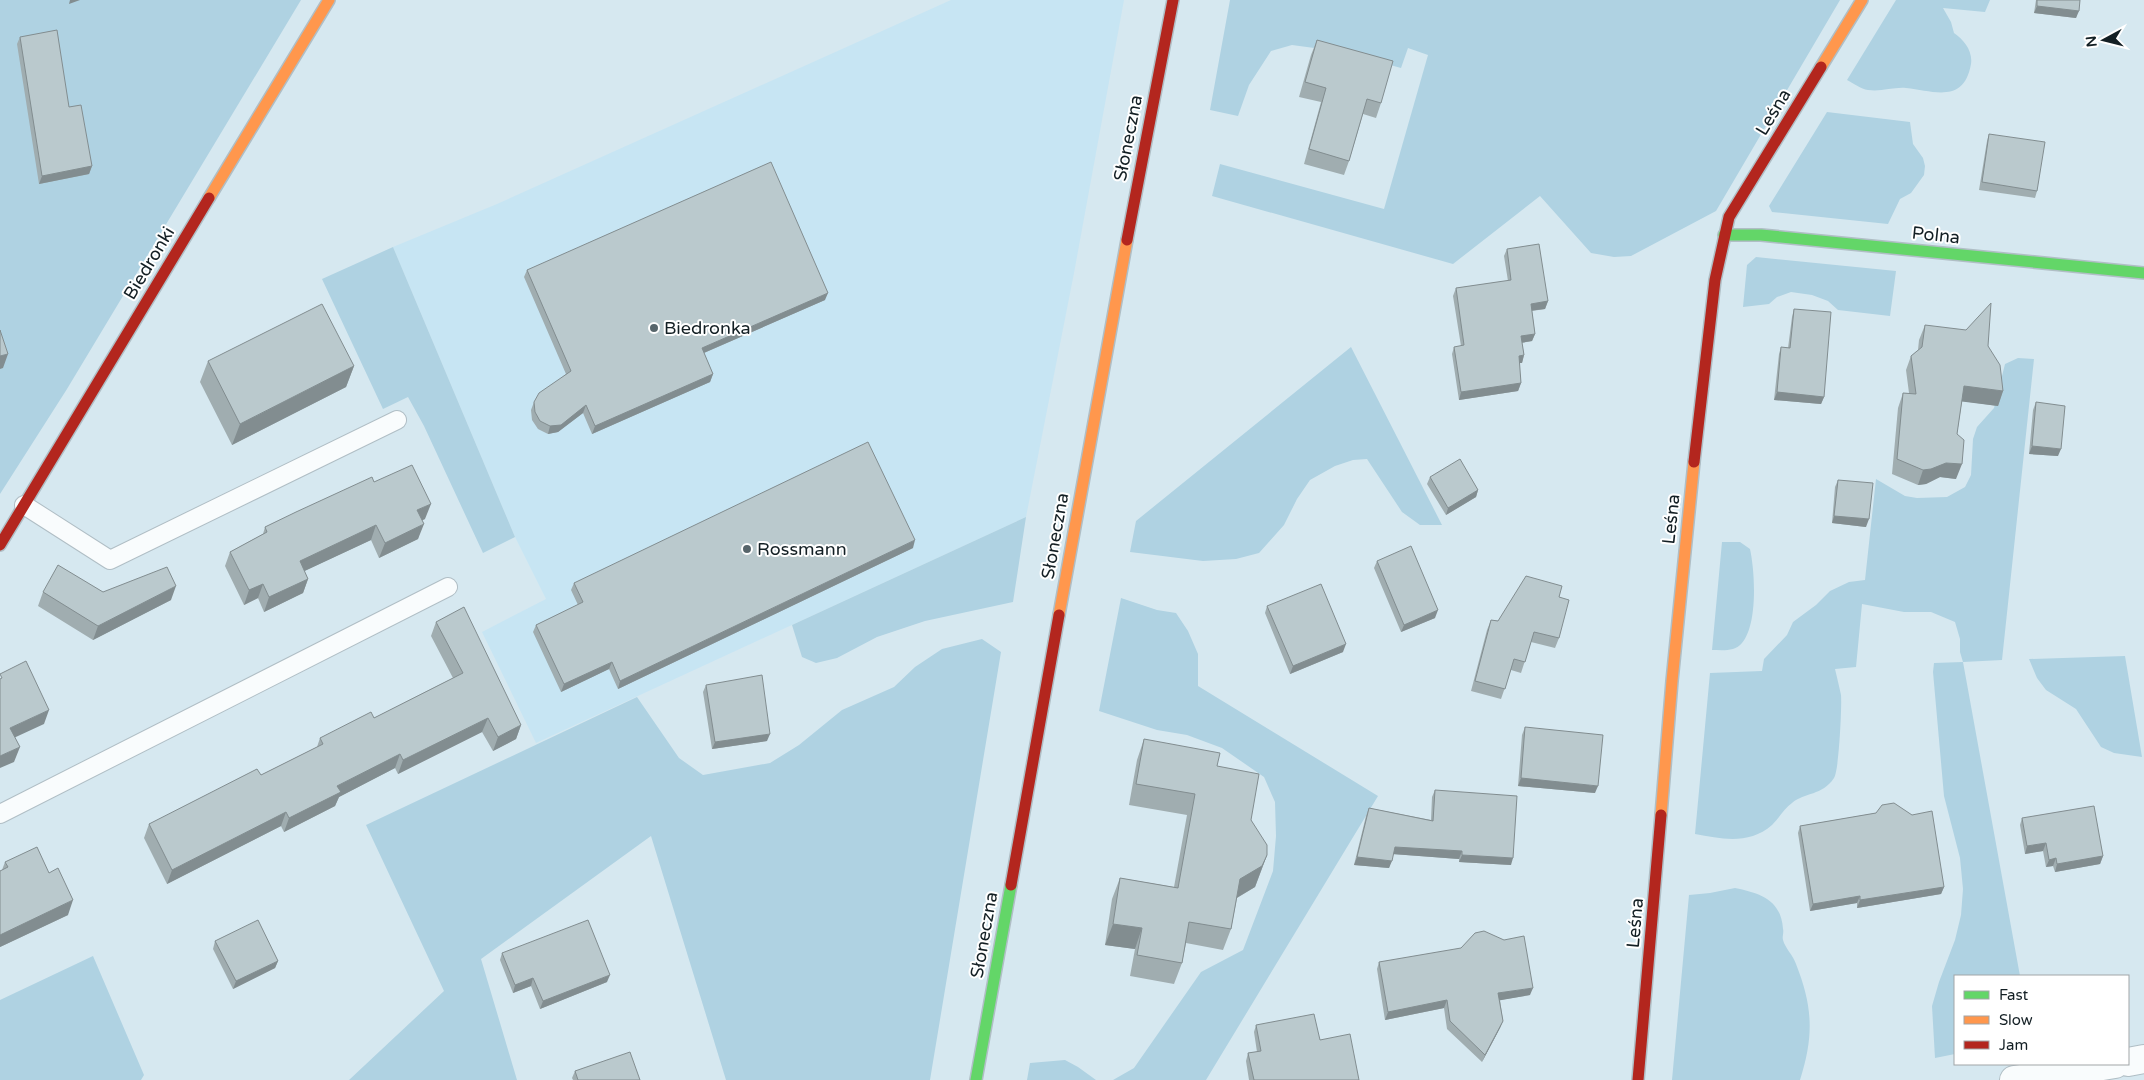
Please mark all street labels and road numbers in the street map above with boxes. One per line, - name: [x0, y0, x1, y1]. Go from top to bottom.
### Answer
- street label: Leśna: [1751, 85, 1795, 139]
- street label: Słoneczna: [1109, 93, 1147, 183]
- street label: Polna: [1911, 222, 1961, 248]
- street label: Biedronki: [119, 223, 179, 303]
- street label: Słoneczna: [1037, 491, 1073, 581]
- street label: Leśna: [1657, 493, 1685, 545]
- street label: Słoneczna: [966, 890, 1002, 980]
- street label: Leśna: [1622, 897, 1648, 949]

